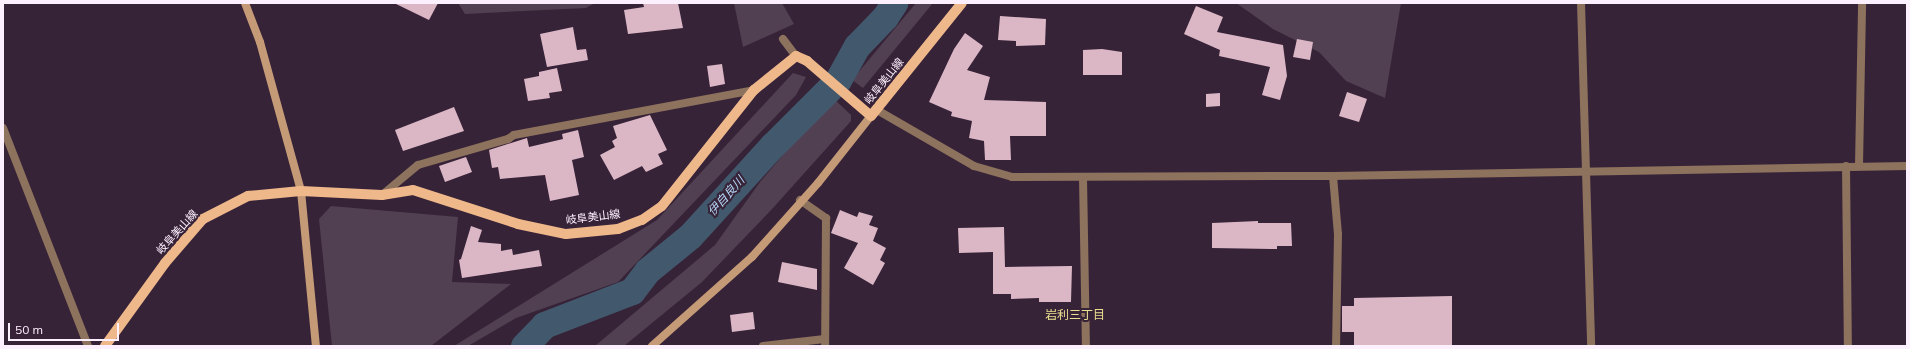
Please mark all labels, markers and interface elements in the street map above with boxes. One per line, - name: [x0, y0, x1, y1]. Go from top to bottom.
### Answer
- street label: 岐阜美山線: [862, 55, 906, 107]
- water label: 伊自良川: [705, 173, 747, 219]
- street label: 岐阜美山線: [154, 207, 200, 257]
- street label: 岐阜美山線: [565, 207, 621, 227]
- district label: 岩利三丁目: [1045, 308, 1105, 322]
- scale bar: [10, 315, 121, 341]
- text: 50 m: [15, 322, 43, 337]

